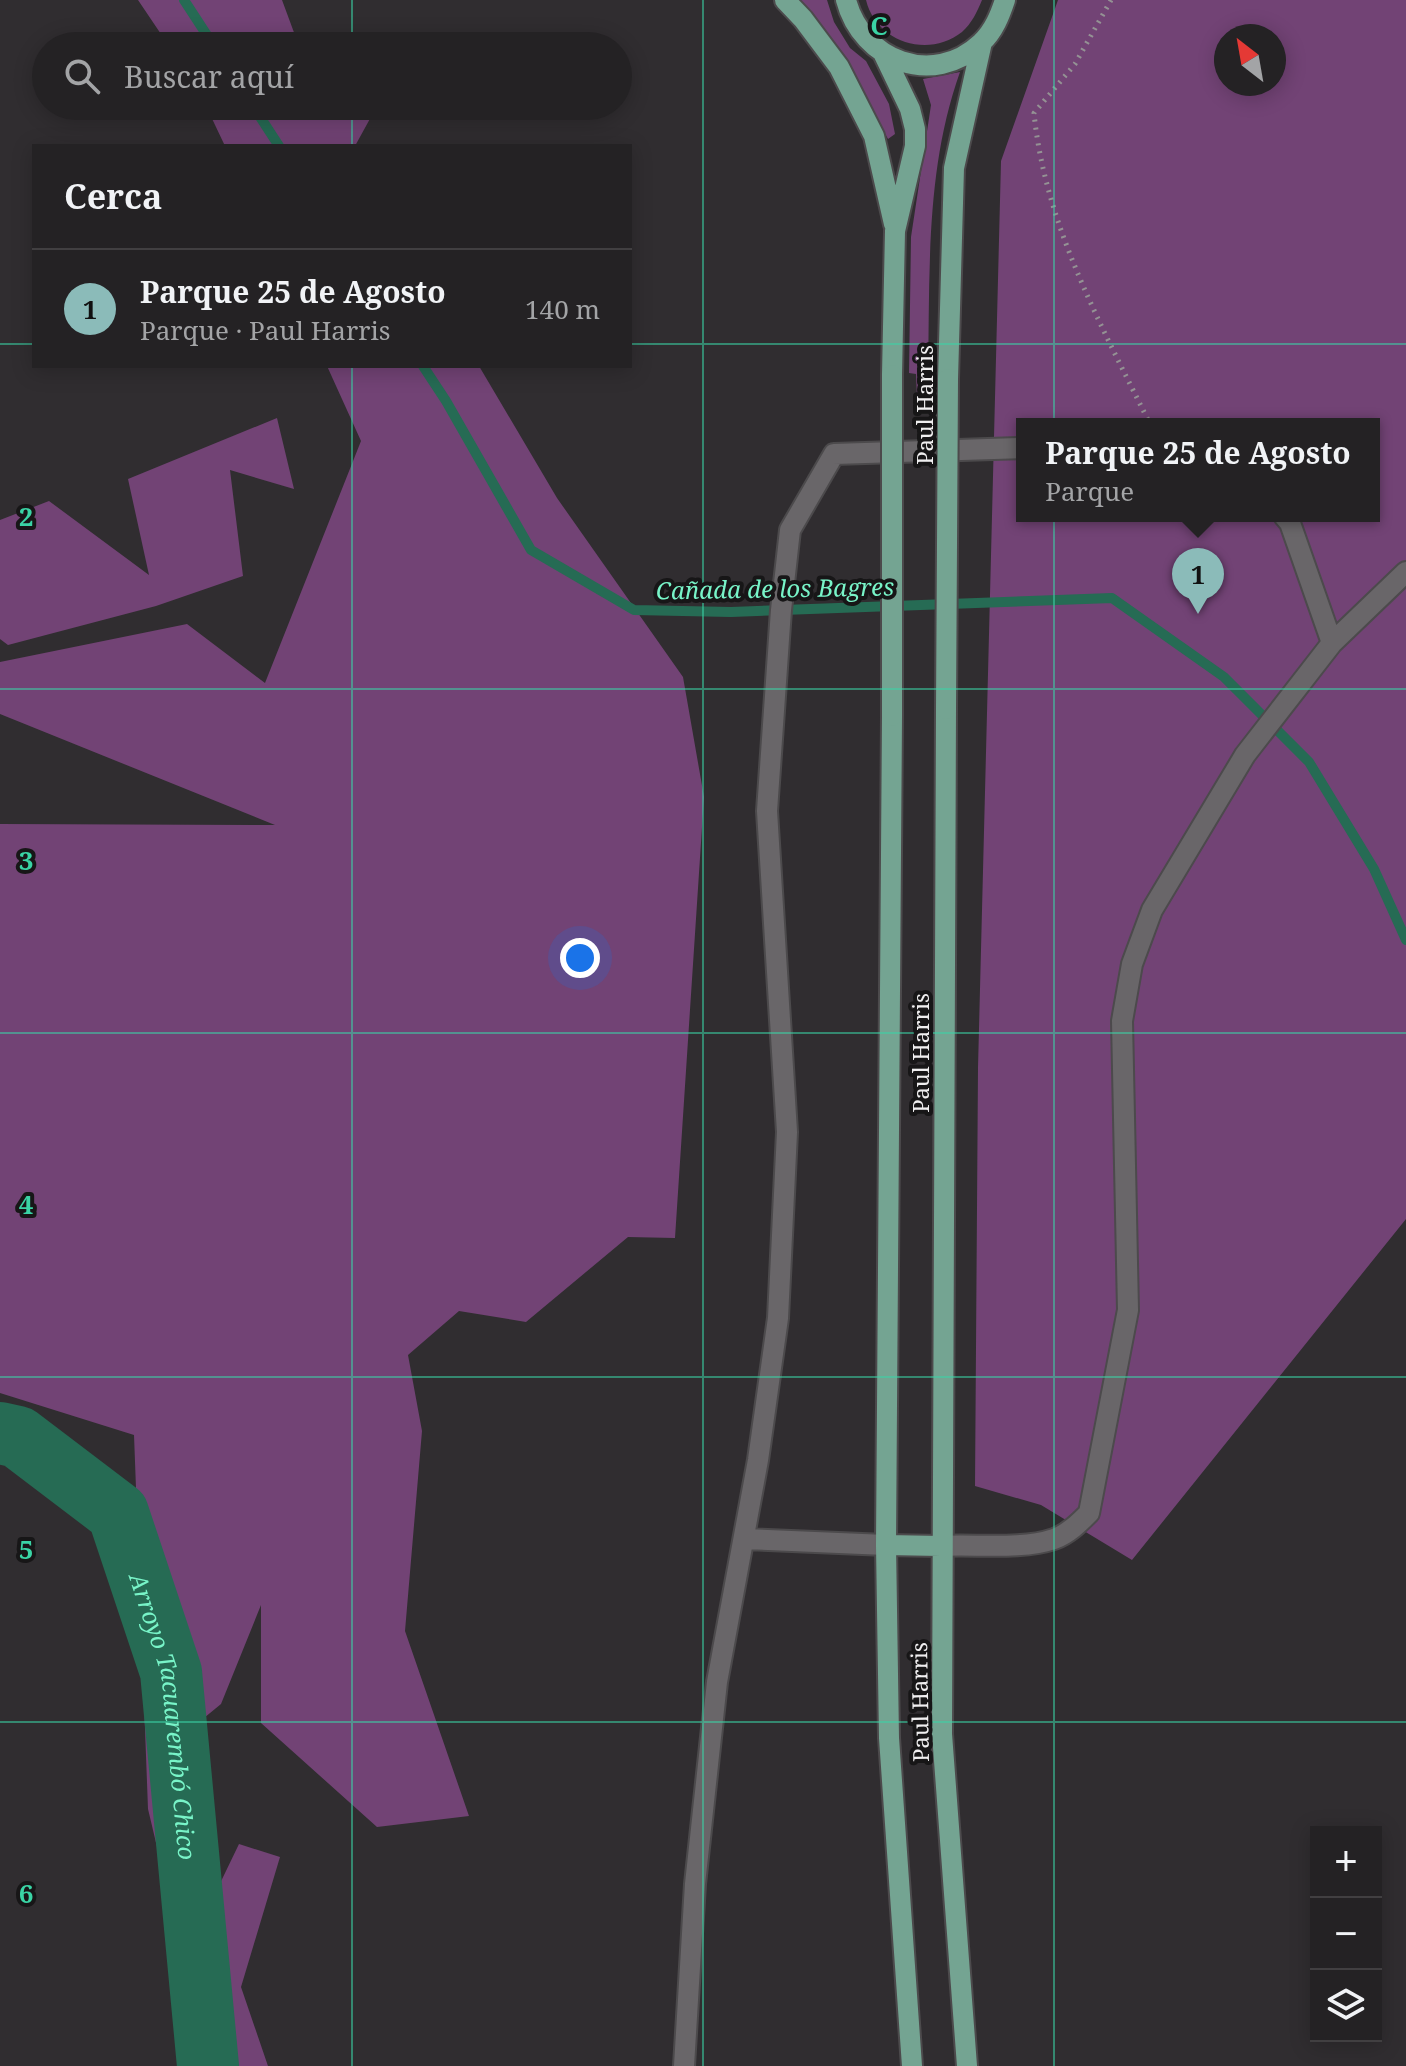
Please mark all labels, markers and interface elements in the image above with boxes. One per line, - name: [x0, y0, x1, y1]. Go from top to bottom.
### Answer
- text: C: [870, 7, 888, 43]
- north arrow: [1214, 24, 1286, 96]
- search box: [32, 32, 632, 120]
- icon: search: [60, 54, 104, 98]
- text: Buscar aquí: [124, 56, 294, 97]
- text: Cerca: [64, 173, 162, 219]
- text: Parque 25 de Agosto: [140, 271, 446, 312]
- text: 1: [83, 291, 97, 327]
- text: 140 m: [525, 291, 600, 327]
- text: Parque · Paul Harris: [140, 312, 390, 348]
- street label: Paul Harris: [909, 345, 939, 465]
- popup: [1016, 418, 1380, 522]
- text: Parque 25 de Agosto: [1045, 432, 1351, 473]
- text: Parque: [1045, 473, 1134, 509]
- text: 2: [19, 498, 33, 534]
- pin: 1: [1172, 548, 1224, 614]
- water label: Cañada de los Bagres: [656, 569, 894, 607]
- text: 3: [19, 842, 33, 878]
- your location: [560, 938, 600, 978]
- street label: Paul Harris: [905, 993, 935, 1113]
- text: 4: [19, 1186, 34, 1222]
- text: 5: [19, 1531, 33, 1567]
- water label: Arroyo Tacuarembó Chico: [122, 1566, 205, 1861]
- street label: Paul Harris: [903, 1642, 935, 1762]
- map controls: [1310, 1826, 1382, 2042]
- button: +: [1310, 1826, 1382, 1898]
- text: 6: [19, 1875, 33, 1911]
- button: −: [1310, 1898, 1382, 1970]
- button: layers: [1310, 1970, 1382, 2042]

